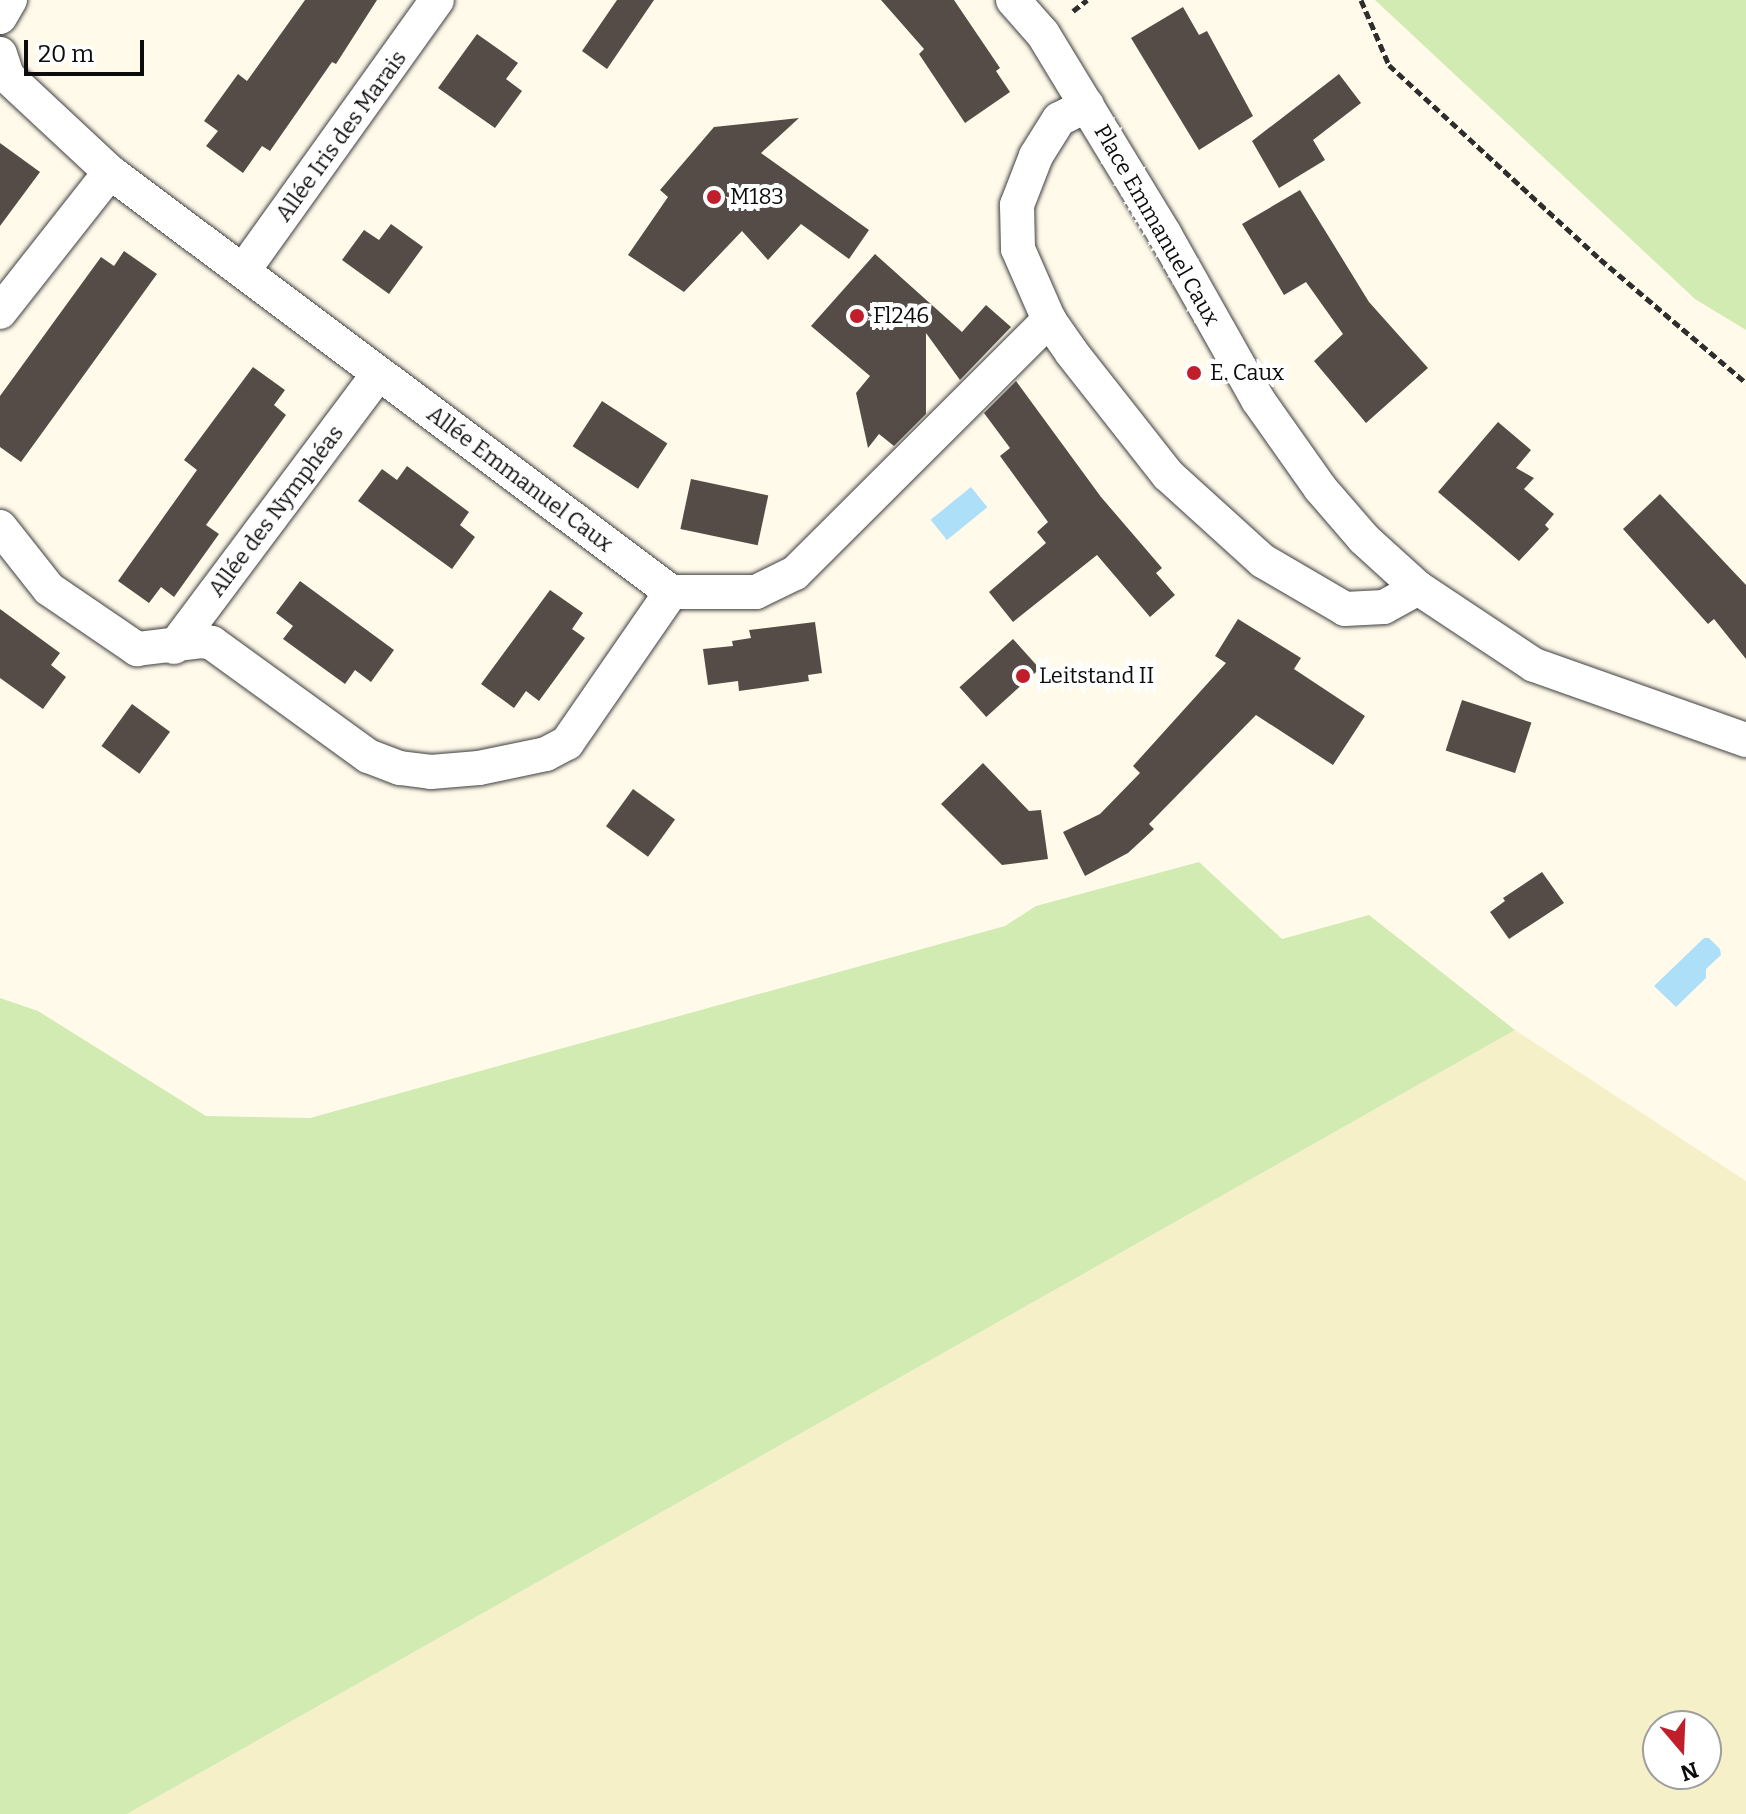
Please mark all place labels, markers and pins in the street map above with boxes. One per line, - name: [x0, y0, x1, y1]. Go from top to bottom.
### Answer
- place label: M183: [730, 184, 784, 210]
- marker: M183: [705, 188, 723, 206]
- place label: Fl246: [873, 303, 929, 329]
- marker: Fl246: [848, 307, 866, 325]
- place label: E. Caux: [1210, 360, 1284, 386]
- marker: E. Caux: [1185, 364, 1203, 382]
- place label: Leitstand II: [1039, 663, 1154, 689]
- marker: Leitstand II: [1014, 667, 1032, 685]

